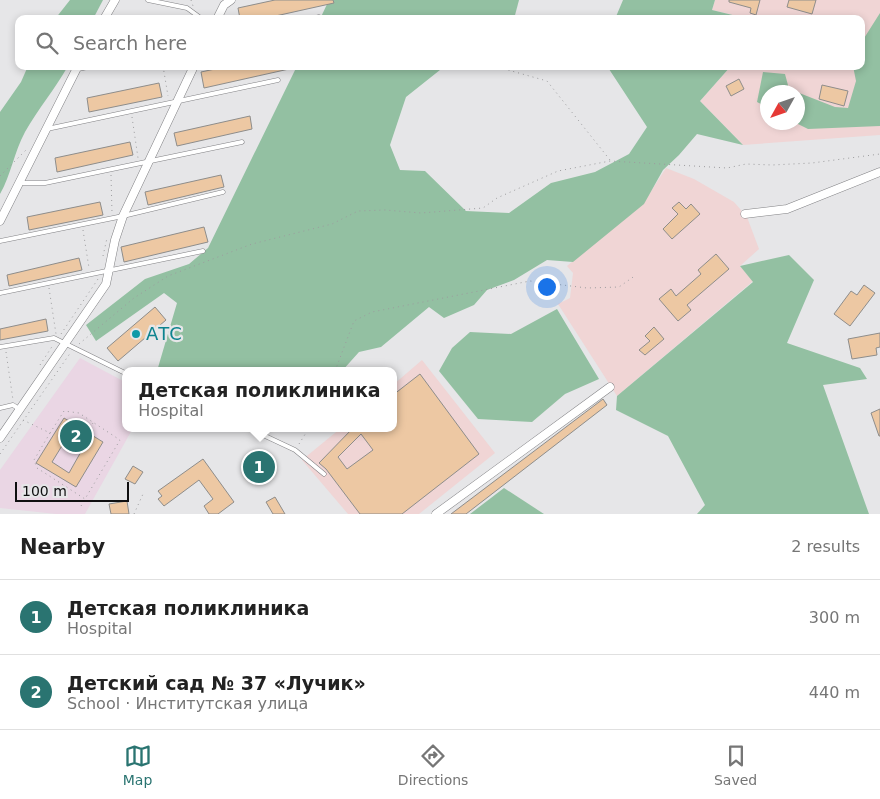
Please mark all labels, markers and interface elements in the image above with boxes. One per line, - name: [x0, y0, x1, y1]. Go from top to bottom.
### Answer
- search box: [15, 15, 865, 70]
- icon: search: [33, 29, 61, 57]
- text: Search here: [73, 32, 187, 54]
- north arrow: [760, 85, 805, 130]
- your location: [534, 274, 560, 300]
- place label: АТС: [146, 323, 182, 344]
- marker: АТС: [130, 328, 142, 340]
- popup: [122, 367, 397, 432]
- text: Детская поликлиника: [138, 379, 381, 401]
- text: Hospital: [138, 401, 204, 420]
- pin: 2: [60, 417, 92, 455]
- pin: 1: [243, 448, 275, 486]
- scale bar: [15, 479, 129, 502]
- text: 100 m: [22, 483, 67, 499]
- text: Nearby: [20, 535, 105, 559]
- text: 2 results: [791, 537, 860, 556]
- text: Детская поликлиника: [67, 597, 309, 619]
- text: 1: [30, 608, 42, 627]
- text: 300 m: [809, 608, 860, 627]
- text: Hospital: [67, 619, 132, 638]
- text: Детский сад № 37 «Лучик»: [67, 672, 366, 694]
- text: 2: [30, 683, 42, 702]
- text: 440 m: [809, 683, 860, 702]
- text: School · Институтская улица: [67, 694, 308, 713]
- tab: Map: [123, 742, 152, 788]
- tab: Directions: [398, 742, 468, 788]
- tab: Saved: [714, 742, 757, 788]

